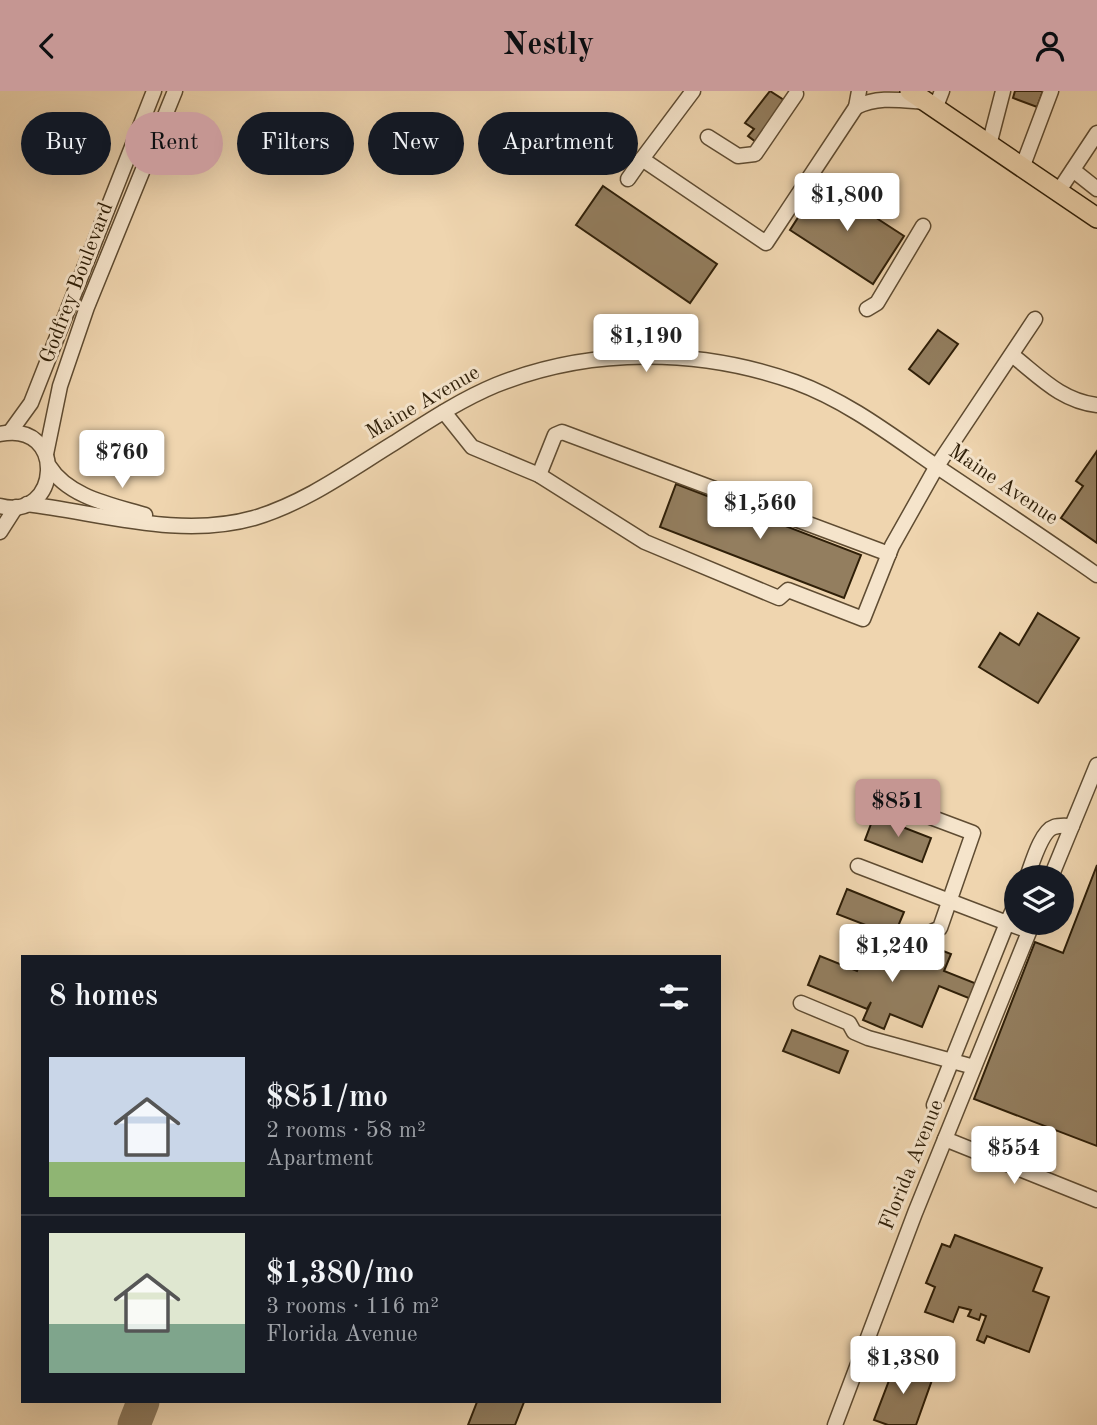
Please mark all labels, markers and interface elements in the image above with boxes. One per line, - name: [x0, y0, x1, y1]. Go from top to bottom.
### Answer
- icon: back: [28, 27, 66, 65]
- icon: person: [1031, 27, 1069, 65]
- text: Nestly: [503, 30, 594, 62]
- chip: Buy: [21, 112, 111, 175]
- chip: Rent: [125, 112, 223, 175]
- chip: Filters: [237, 112, 354, 175]
- chip: New: [368, 112, 464, 175]
- chip: Apartment: [478, 112, 638, 175]
- pin: $1,800: [790, 173, 904, 233]
- text: $1,800: [810, 184, 884, 207]
- street label: Godfrey Boulevard: [37, 200, 117, 366]
- pin: $1,190: [589, 315, 703, 374]
- text: $1,190: [609, 325, 683, 348]
- street label: Maine Avenue: [363, 362, 483, 444]
- pin: $760: [81, 431, 163, 490]
- text: $760: [95, 441, 149, 464]
- street label: Maine Avenue: [944, 441, 1062, 529]
- pin: $1,560: [703, 482, 817, 541]
- text: $1,560: [723, 492, 797, 515]
- pin: $851: [857, 779, 939, 839]
- text: $851: [871, 790, 925, 813]
- map controls: [1004, 865, 1074, 935]
- button: layers: [1004, 865, 1074, 935]
- pin: $1,240: [835, 925, 949, 984]
- text: $1,240: [855, 935, 929, 958]
- icon: filters: [655, 978, 693, 1016]
- text: 8 homes: [49, 982, 158, 1012]
- text: $851/mo: [266, 1083, 388, 1113]
- icon: home: [105, 1085, 189, 1169]
- street label: Florida Avenue: [876, 1097, 948, 1233]
- text: 2 rooms · 58 m²: [266, 1119, 426, 1142]
- pin: $554: [973, 1127, 1055, 1186]
- text: $554: [987, 1137, 1041, 1160]
- text: Apartment: [266, 1147, 374, 1170]
- text: $1,380/mo: [266, 1259, 414, 1289]
- icon: home: [105, 1261, 189, 1345]
- text: 3 rooms · 116 m²: [266, 1295, 439, 1318]
- text: Florida Avenue: [266, 1323, 418, 1346]
- pin: $1,380: [846, 1337, 960, 1396]
- text: $1,380: [866, 1347, 940, 1370]

